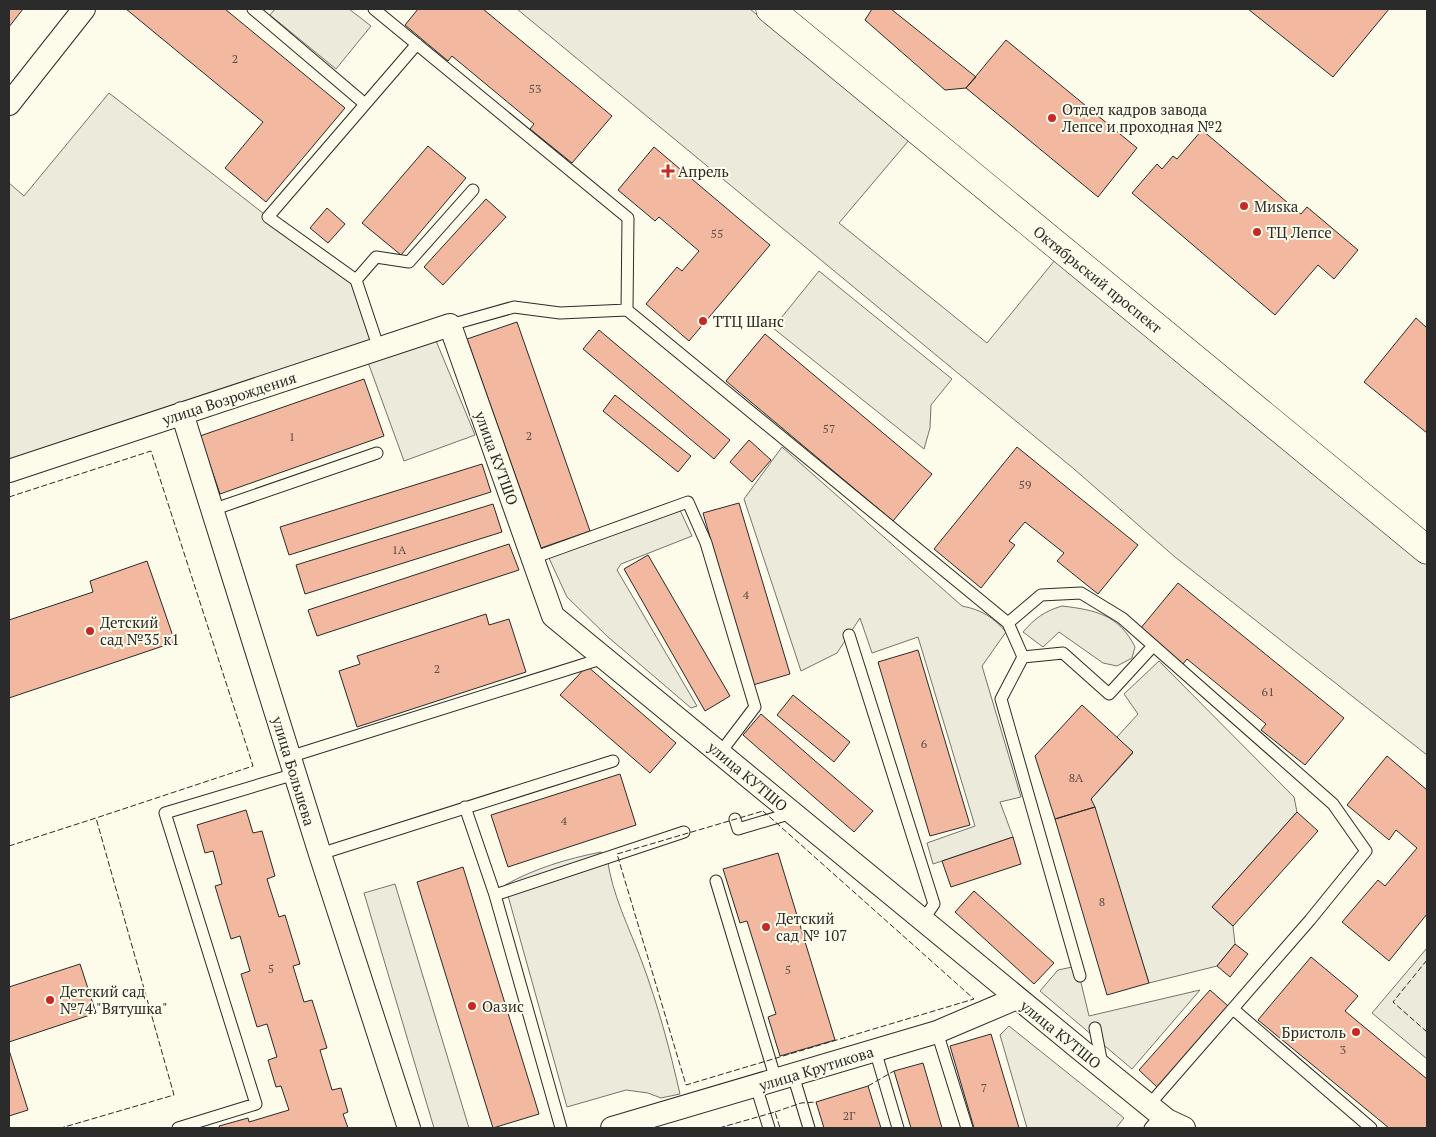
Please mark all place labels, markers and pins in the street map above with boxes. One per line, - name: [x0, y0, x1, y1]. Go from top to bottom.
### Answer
- place label: Отдел кадров завода Лепсе и проходная №2: [1061, 99, 1222, 136]
- marker: Отдел кадров завода Лепсе и проходная №2: [1046, 112, 1058, 124]
- place label: Апрель: [678, 161, 729, 181]
- marker: Апрель: [662, 165, 674, 177]
- place label: Миsка: [1254, 196, 1299, 216]
- marker: Миsка: [1238, 200, 1250, 212]
- place label: ТЦ Лепсе: [1267, 222, 1332, 242]
- marker: ТЦ Лепсе: [1251, 226, 1263, 238]
- place label: ТТЦ Шанс: [713, 311, 784, 331]
- marker: ТТЦ Шанс: [697, 315, 709, 327]
- place label: Детский сад №35 к1: [100, 612, 179, 649]
- marker: Детский сад №35 к1: [84, 625, 96, 637]
- place label: Детский сад № 107: [776, 908, 847, 945]
- marker: Детский сад № 107: [760, 921, 772, 933]
- place label: Детский сад №74 "Вятушка": [60, 981, 168, 1018]
- marker: Детский сад №74 "Вятушка": [44, 994, 56, 1006]
- place label: Оазис: [482, 996, 524, 1016]
- marker: Оазис: [466, 1000, 478, 1012]
- place label: Бристоль: [1281, 1022, 1346, 1042]
- marker: Бристоль: [1350, 1026, 1362, 1038]

